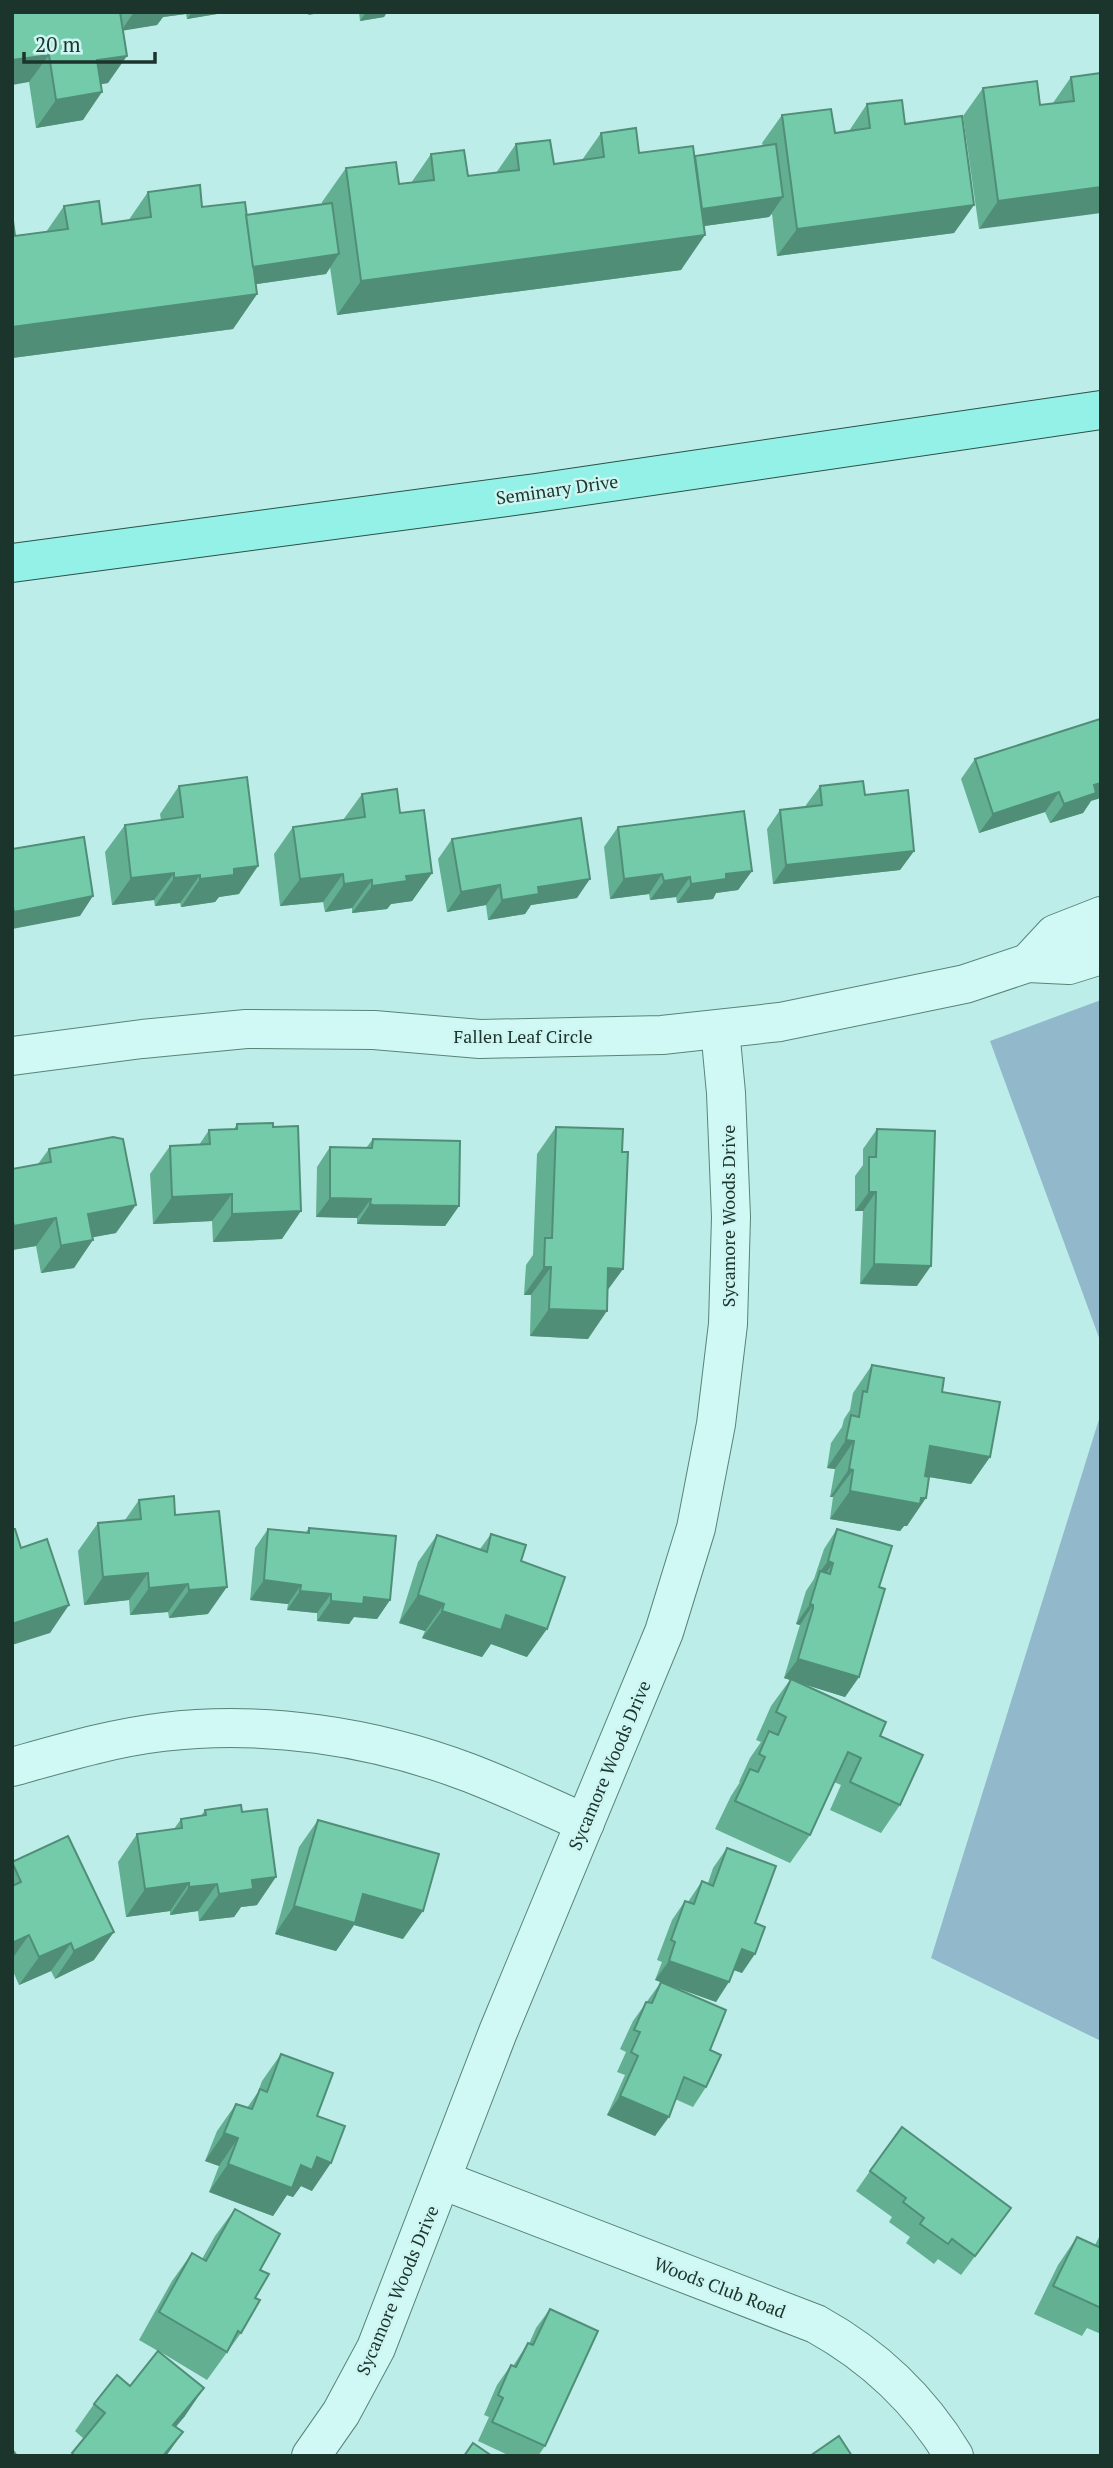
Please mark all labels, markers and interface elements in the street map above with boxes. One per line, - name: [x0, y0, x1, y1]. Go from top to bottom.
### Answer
- scale bar: [24, 21, 156, 65]
- text: 20 m: [35, 30, 81, 58]
- street label: Seminary Drive: [494, 469, 620, 509]
- street label: Fallen Leaf Circle: [453, 1024, 593, 1048]
- street label: Sycamore Woods Drive: [716, 1125, 740, 1307]
- street label: Sycamore Woods Drive: [562, 1676, 656, 1854]
- street label: Sycamore Woods Drive: [350, 2201, 444, 2379]
- street label: Woods Club Road: [651, 2251, 789, 2323]

